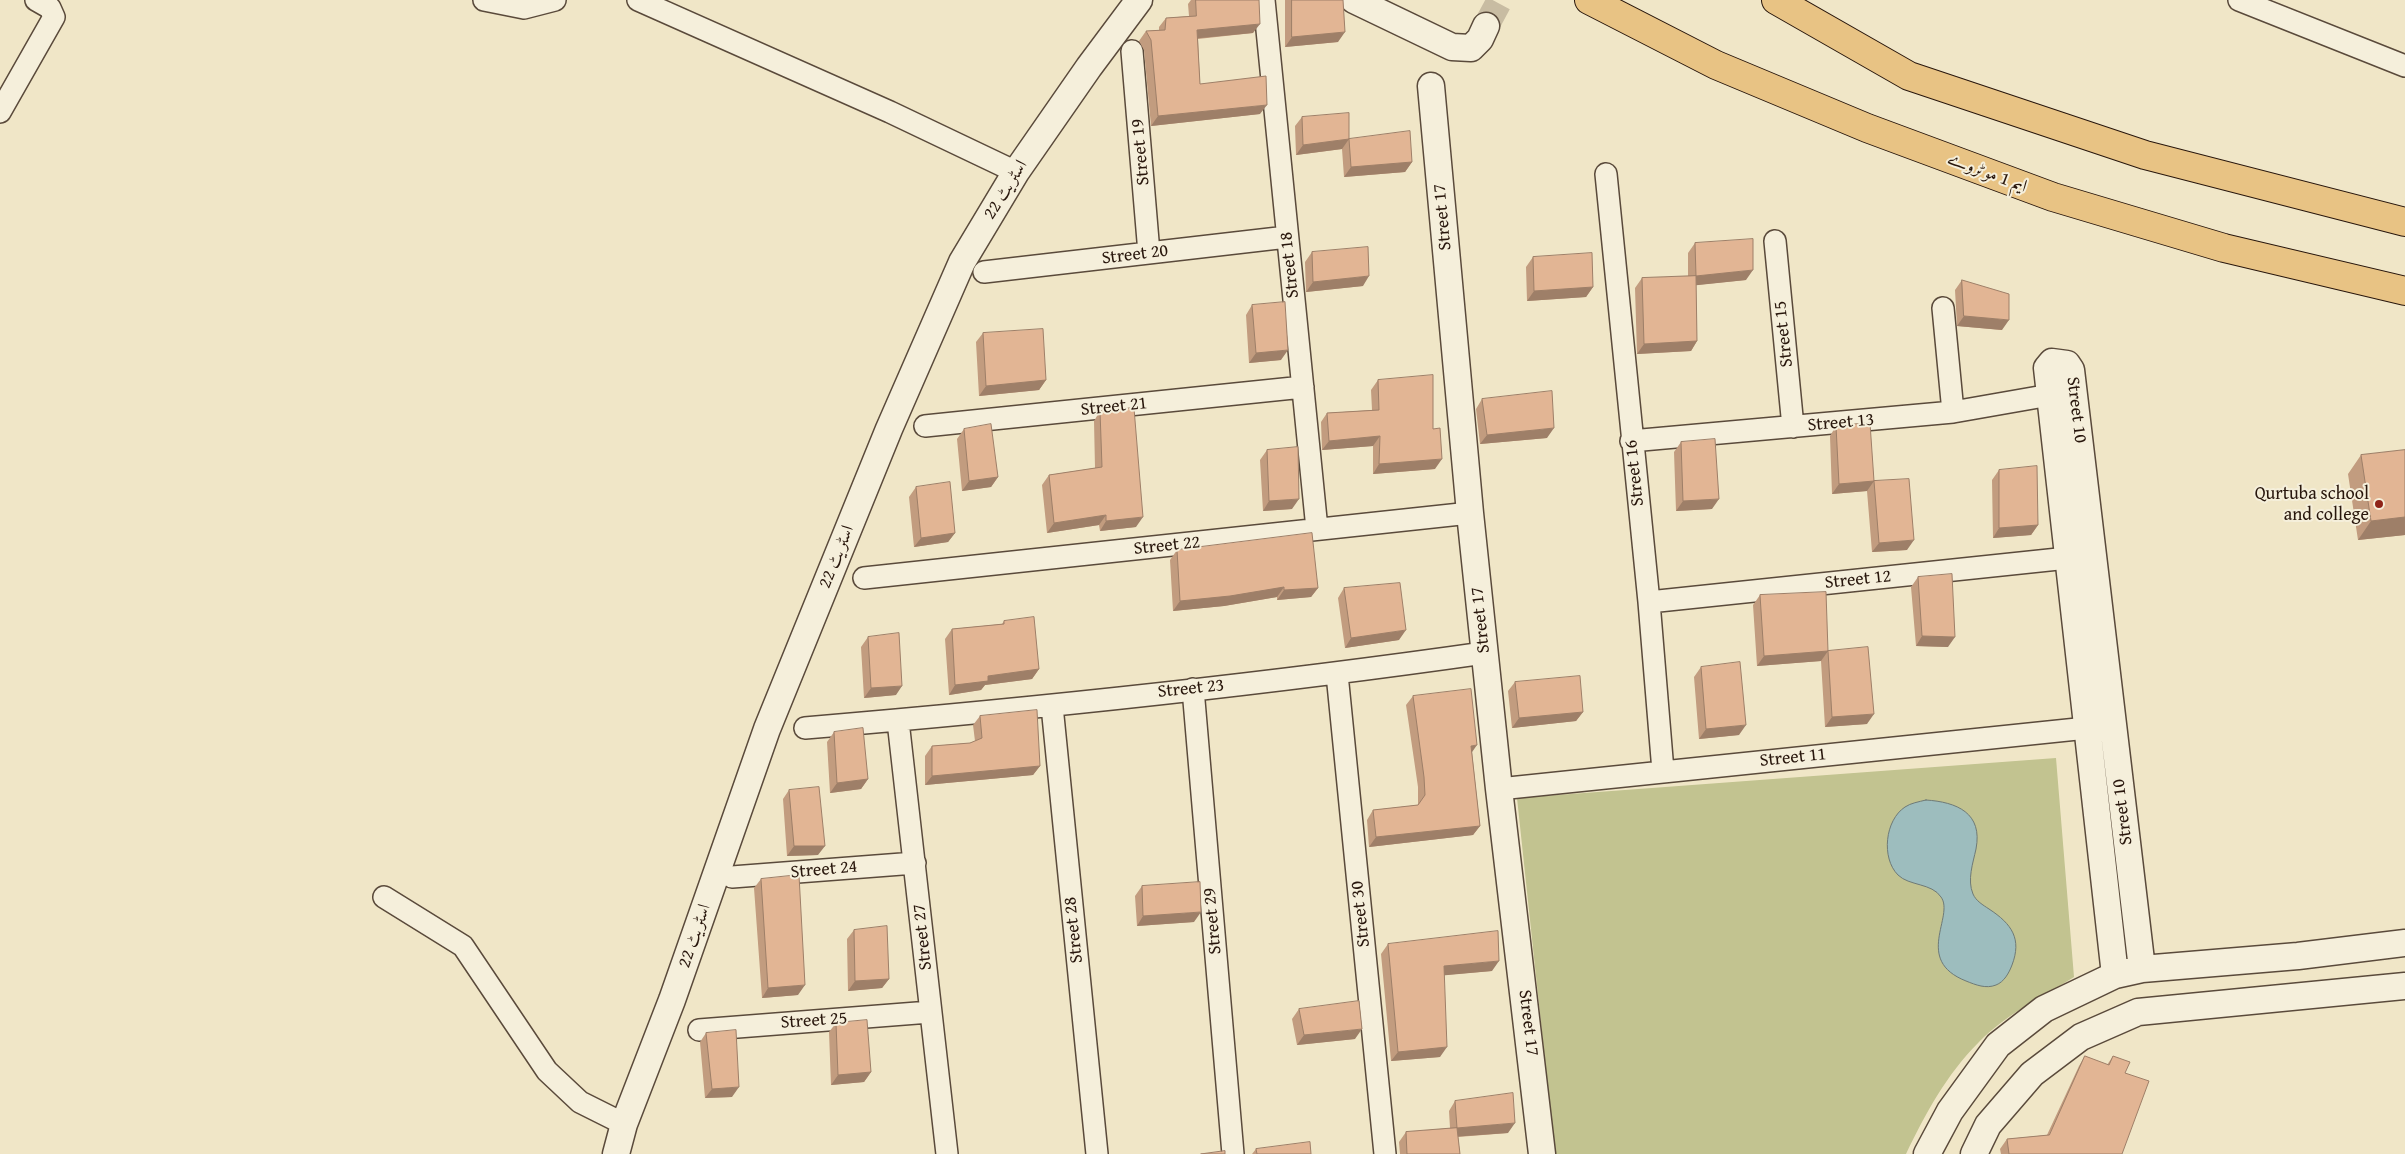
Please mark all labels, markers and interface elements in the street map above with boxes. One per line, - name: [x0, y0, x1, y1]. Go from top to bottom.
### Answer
- street label: Street 19: [1127, 118, 1155, 186]
- street label: ایم 1 موٹروے: [1944, 148, 2030, 198]
- street label: اسٹریٹ 22: [979, 156, 1033, 224]
- street label: Street 17: [1429, 183, 1457, 251]
- street label: Street 18: [1276, 231, 1304, 299]
- street label: Street 20: [1101, 240, 1169, 270]
- street label: Street 15: [1770, 300, 1798, 368]
- street label: Street 10: [2061, 376, 2091, 444]
- street label: Street 21: [1080, 393, 1148, 421]
- street label: Street 13: [1807, 409, 1875, 437]
- street label: Street 16: [1621, 439, 1649, 507]
- place label: Qurtuba school and college: [2255, 483, 2369, 526]
- marker: Qurtuba school and college: [2373, 498, 2385, 510]
- street label: اسٹریٹ 22: [815, 522, 859, 592]
- street label: Street 22: [1133, 532, 1201, 560]
- street label: Street 12: [1824, 566, 1892, 594]
- street label: Street 17: [1467, 586, 1495, 654]
- street label: Street 23: [1157, 675, 1225, 703]
- street label: Street 11: [1759, 744, 1827, 772]
- street label: Street 10: [2108, 778, 2138, 846]
- street label: Street 24: [790, 856, 858, 884]
- street label: Street 30: [1347, 880, 1375, 948]
- street label: Street 29: [1199, 887, 1227, 955]
- street label: Street 28: [1060, 896, 1088, 964]
- street label: اسٹریٹ 22: [674, 901, 716, 971]
- street label: Street 27: [909, 903, 937, 971]
- street label: Street 17: [1513, 989, 1543, 1057]
- street label: Street 25: [780, 1008, 848, 1034]

